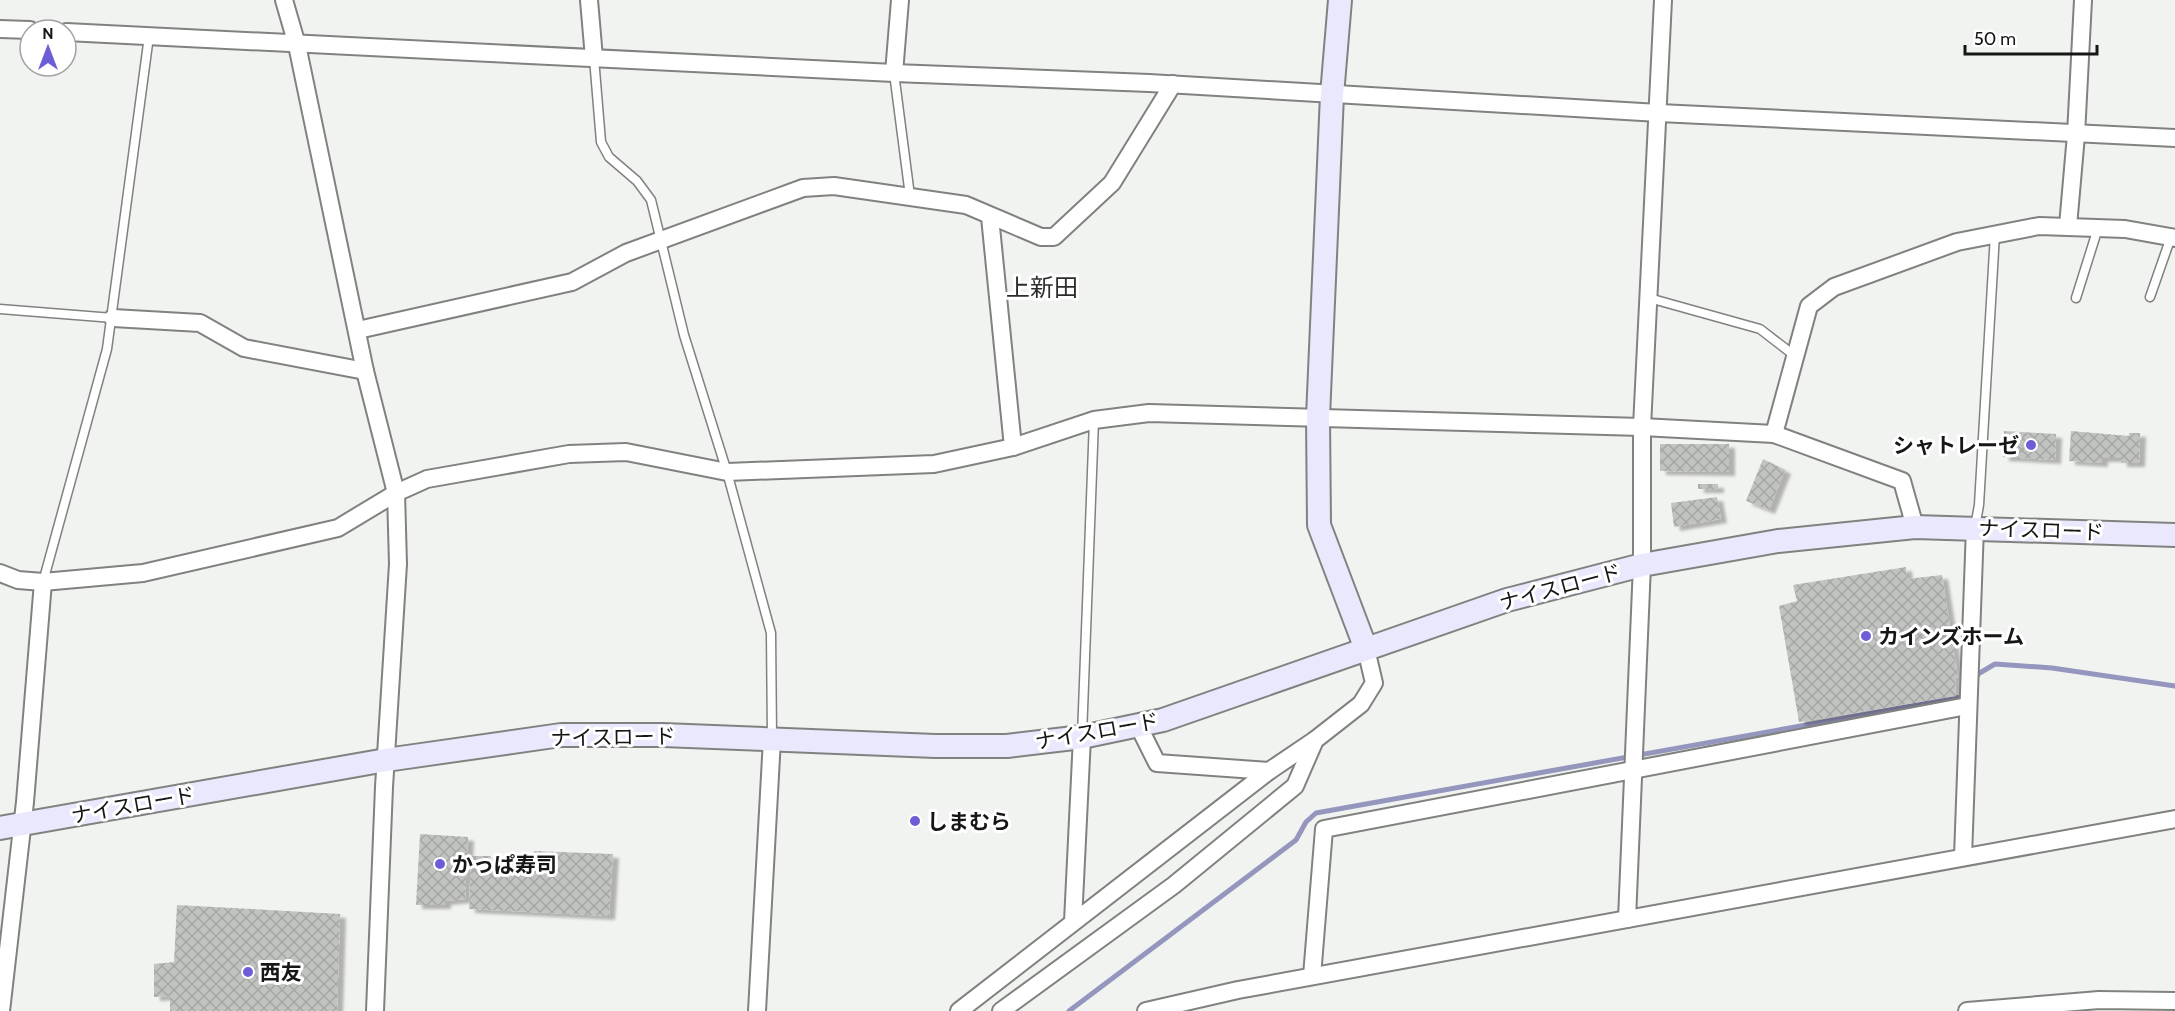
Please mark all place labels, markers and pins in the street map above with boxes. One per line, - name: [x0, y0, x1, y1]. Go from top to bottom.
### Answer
- place label: シャトレーゼ: [1893, 433, 2019, 458]
- marker: シャトレーゼ: [2024, 438, 2038, 452]
- place label: カインズホーム: [1878, 624, 2024, 649]
- marker: カインズホーム: [1859, 629, 1873, 643]
- place label: しまむら: [927, 809, 1011, 834]
- marker: しまむら: [908, 814, 922, 828]
- place label: かっぱ寿司: [452, 852, 557, 877]
- marker: かっぱ寿司: [433, 857, 447, 871]
- place label: 西友: [260, 960, 302, 985]
- marker: 西友: [241, 965, 255, 979]

